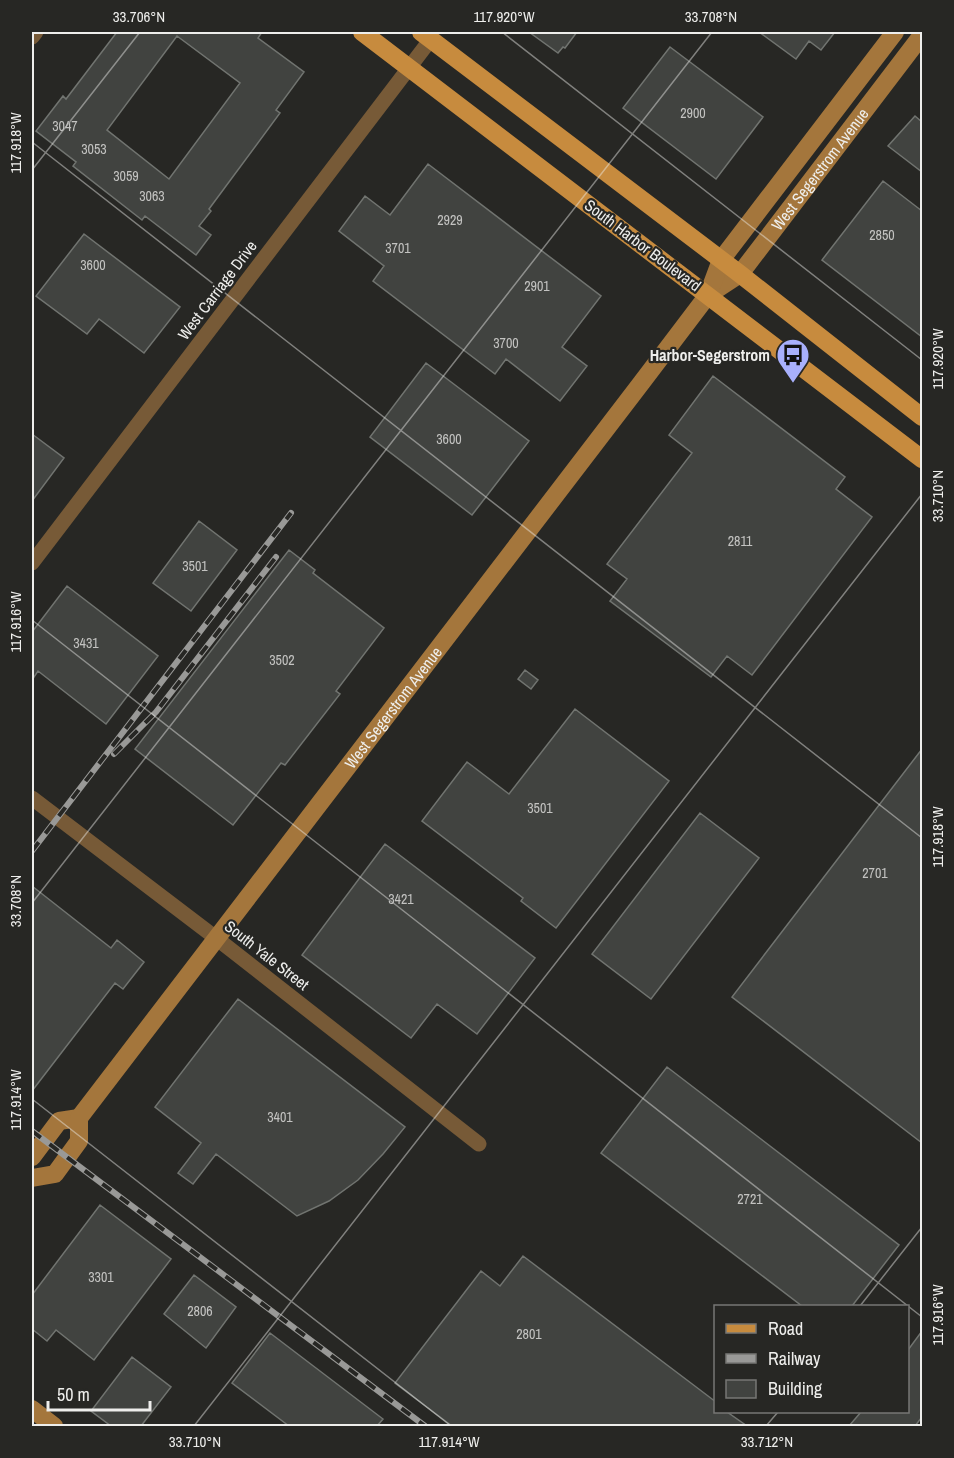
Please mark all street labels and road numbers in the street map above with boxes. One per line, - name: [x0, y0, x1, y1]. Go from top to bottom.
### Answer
- street label: West Segerstrom Avenue: [766, 103, 874, 235]
- street label: South Harbor Boulevard: [580, 194, 706, 296]
- street label: West Carriage Drive: [172, 236, 262, 344]
- street label: West Segerstrom Avenue: [339, 642, 447, 773]
- street label: South Yale Street: [220, 915, 314, 995]

